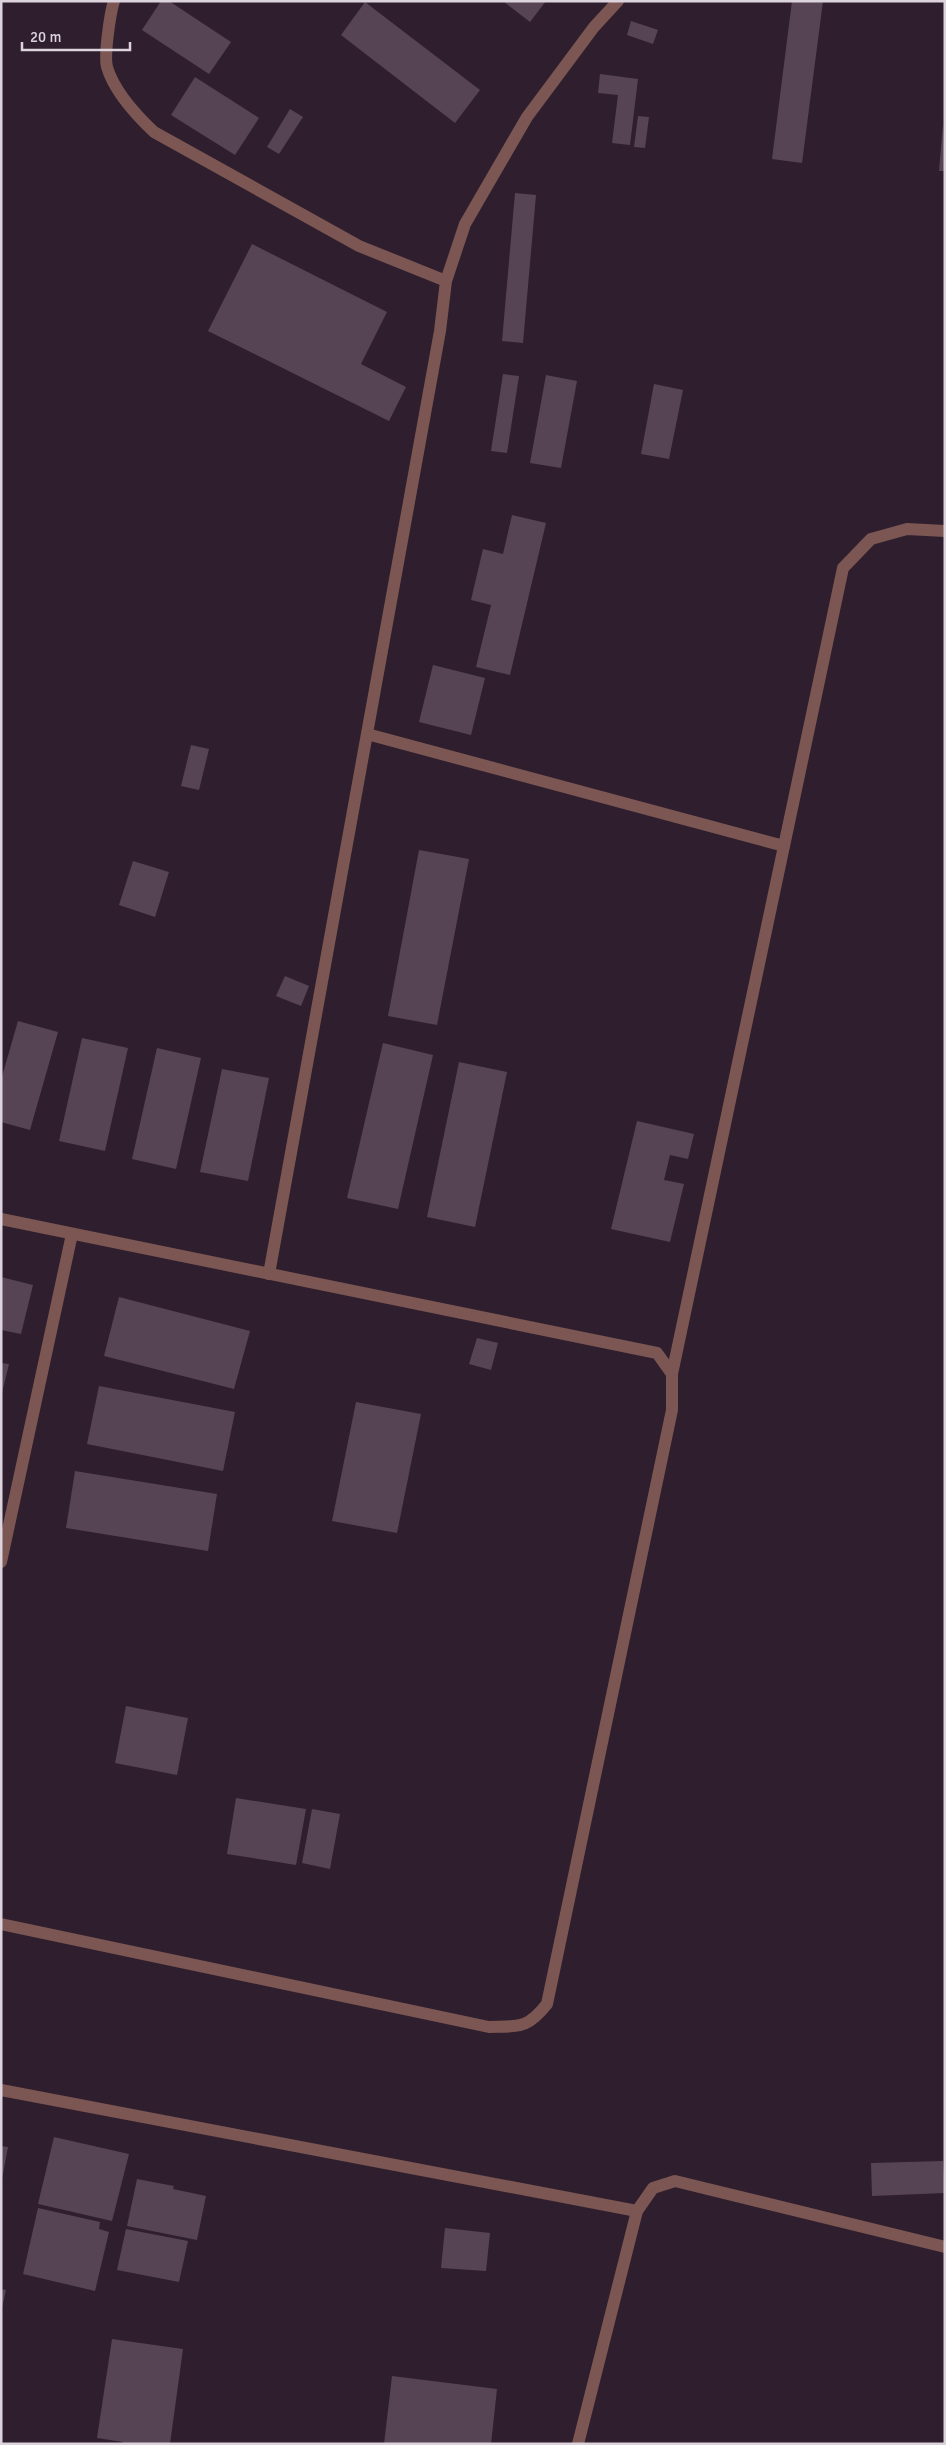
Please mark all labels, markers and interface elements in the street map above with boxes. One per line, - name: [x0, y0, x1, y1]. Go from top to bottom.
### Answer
- scale bar: [22, 20, 130, 52]
- text: 20 m: [30, 28, 61, 46]

